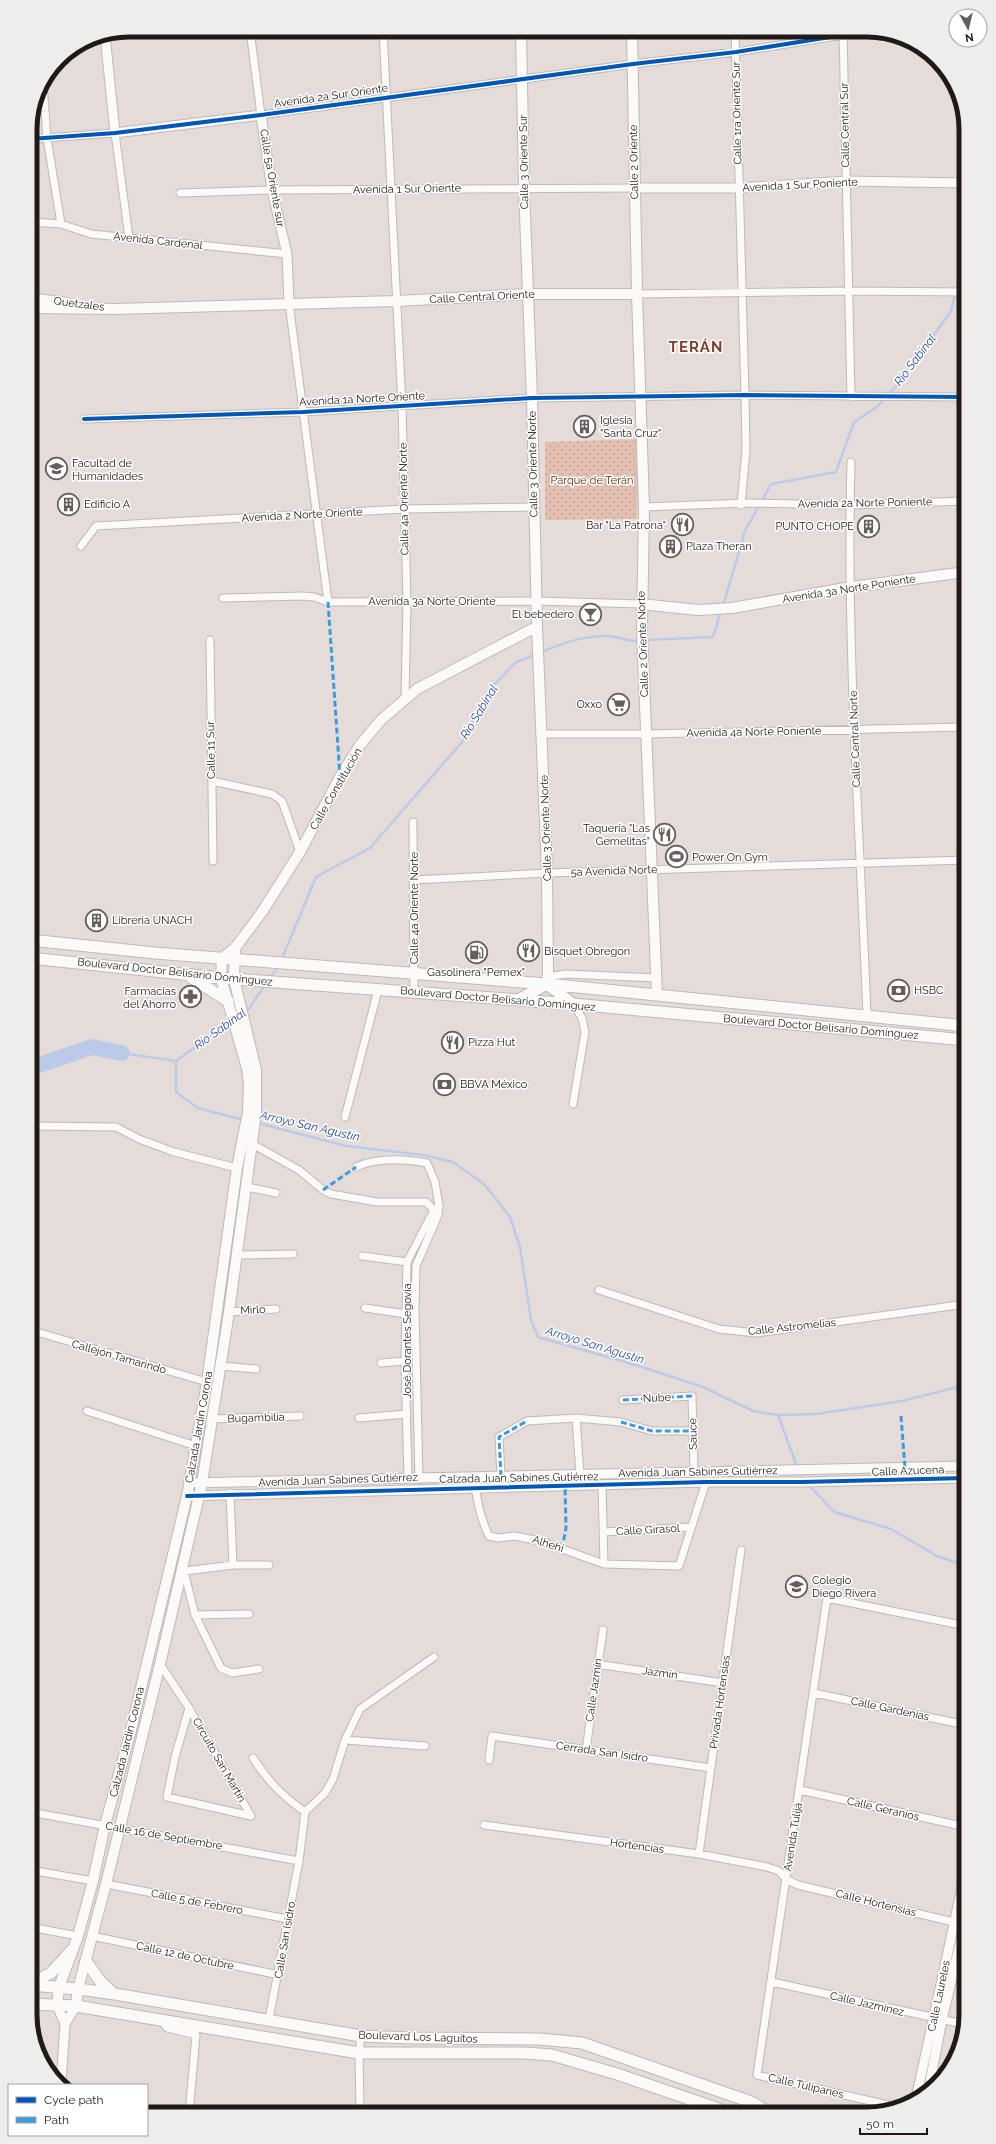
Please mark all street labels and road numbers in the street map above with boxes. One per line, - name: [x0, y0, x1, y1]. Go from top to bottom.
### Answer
- street label: Calle 1ra Oriente Sur: [730, 61, 744, 165]
- street label: Avenida 2a Sur Oriente: [273, 81, 389, 110]
- street label: Calle Central Sur: [838, 82, 852, 168]
- street label: Calle 3 Oriente Sur: [517, 114, 531, 209]
- street label: Calle 2 Oriente: [627, 124, 641, 199]
- street label: Calle 5a Oriente sur: [257, 128, 287, 228]
- street label: Avenida 1 Sur Poniente: [742, 175, 859, 195]
- street label: Avenida 1 Sur Oriente: [353, 182, 462, 196]
- street label: Avenida Cardenal: [113, 230, 203, 252]
- street label: Calle Central Oriente: [429, 288, 536, 306]
- street label: Quetzales: [53, 294, 105, 314]
- street label: Avenida 1a Norte Oriente: [299, 389, 426, 409]
- street label: Calle 3 Oriente Norte: [526, 410, 540, 517]
- street label: Calle 4a Oriente Norte: [397, 442, 411, 555]
- street label: Avenida 2a Norte Poniente: [797, 495, 933, 511]
- street label: Avenida 2 Norte Oriente: [241, 505, 363, 525]
- street label: Avenida 3a Norte Poniente: [781, 572, 917, 606]
- street label: Calle 2 Oriente Norte: [635, 590, 651, 697]
- street label: Avenida 3a Norte Oriente: [368, 595, 496, 608]
- street label: Calle Central Norte: [847, 690, 863, 788]
- street label: Calle 11 Sur: [204, 721, 218, 779]
- street label: Avenida 4a Norte Poniente: [686, 724, 822, 740]
- street label: Calle Constitución: [307, 746, 365, 832]
- street label: Calle 3 Oriente Norte: [538, 774, 554, 881]
- street label: Calle 4a Oriente Norte: [408, 851, 421, 964]
- street label: 5a Avenida Norte: [570, 863, 658, 879]
- street label: Boulevard Doctor Belisario Domínguez: [77, 955, 274, 989]
- street label: Boulevard Doctor Belisario Domínguez: [400, 984, 597, 1014]
- street label: Boulevard Doctor Belisario Domínguez: [723, 1012, 920, 1042]
- street label: José Dorantes Segovia: [401, 1283, 414, 1399]
- street label: Mirlo: [240, 1303, 266, 1317]
- street label: Calle Astromelias: [747, 1316, 837, 1338]
- street label: Callejón Tamarindo: [70, 1337, 168, 1377]
- street label: Calzada Jardín Corona: [183, 1370, 215, 1484]
- street label: Nube: [643, 1391, 672, 1405]
- street label: Bugambilia: [227, 1411, 285, 1425]
- street label: Sauce: [686, 1418, 700, 1450]
- street label: Calle Azucena: [871, 1463, 945, 1479]
- street label: Avenida Juan Sabines Gutiérrez: [618, 1464, 778, 1480]
- street label: Calzada Juan Sabines Gutiérrez: [439, 1470, 599, 1486]
- street label: Avenida Juan Sabines Gutiérrez: [258, 1471, 418, 1489]
- street label: Calle Girasol: [616, 1522, 680, 1538]
- street label: Alhehi: [531, 1533, 565, 1555]
- street label: Privada Hortensias: [707, 1654, 733, 1750]
- street label: Calle Jazmín: [583, 1657, 605, 1723]
- street label: Jazmín: [642, 1664, 678, 1682]
- street label: Calzada Jardín Corona: [107, 1685, 147, 1799]
- street label: Calle Gardenias: [850, 1694, 930, 1724]
- street label: Circuito San Martin: [190, 1715, 248, 1805]
- street label: Cerrada San Isidro: [555, 1739, 649, 1765]
- street label: Calle Geranios: [846, 1794, 920, 1824]
- street label: Avenida Tulijá: [781, 1802, 805, 1872]
- street label: Calle 16 de Septiembre: [105, 1819, 224, 1853]
- street label: Hortencias: [609, 1836, 665, 1856]
- street label: Calle 5 de Febrero: [150, 1887, 245, 1917]
- street label: Calle Hortensias: [834, 1887, 918, 1919]
- street label: Calle San Isidro: [272, 1900, 298, 1980]
- street label: Calle 12 de Octubre: [135, 1939, 236, 1973]
- street label: Calle Laureles: [925, 1959, 953, 2033]
- street label: Calle Jazminez: [829, 1989, 906, 2019]
- street label: Boulevard Los Laguitos: [358, 2028, 478, 2046]
- street label: Calle Tulipanes: [767, 2071, 845, 2101]

